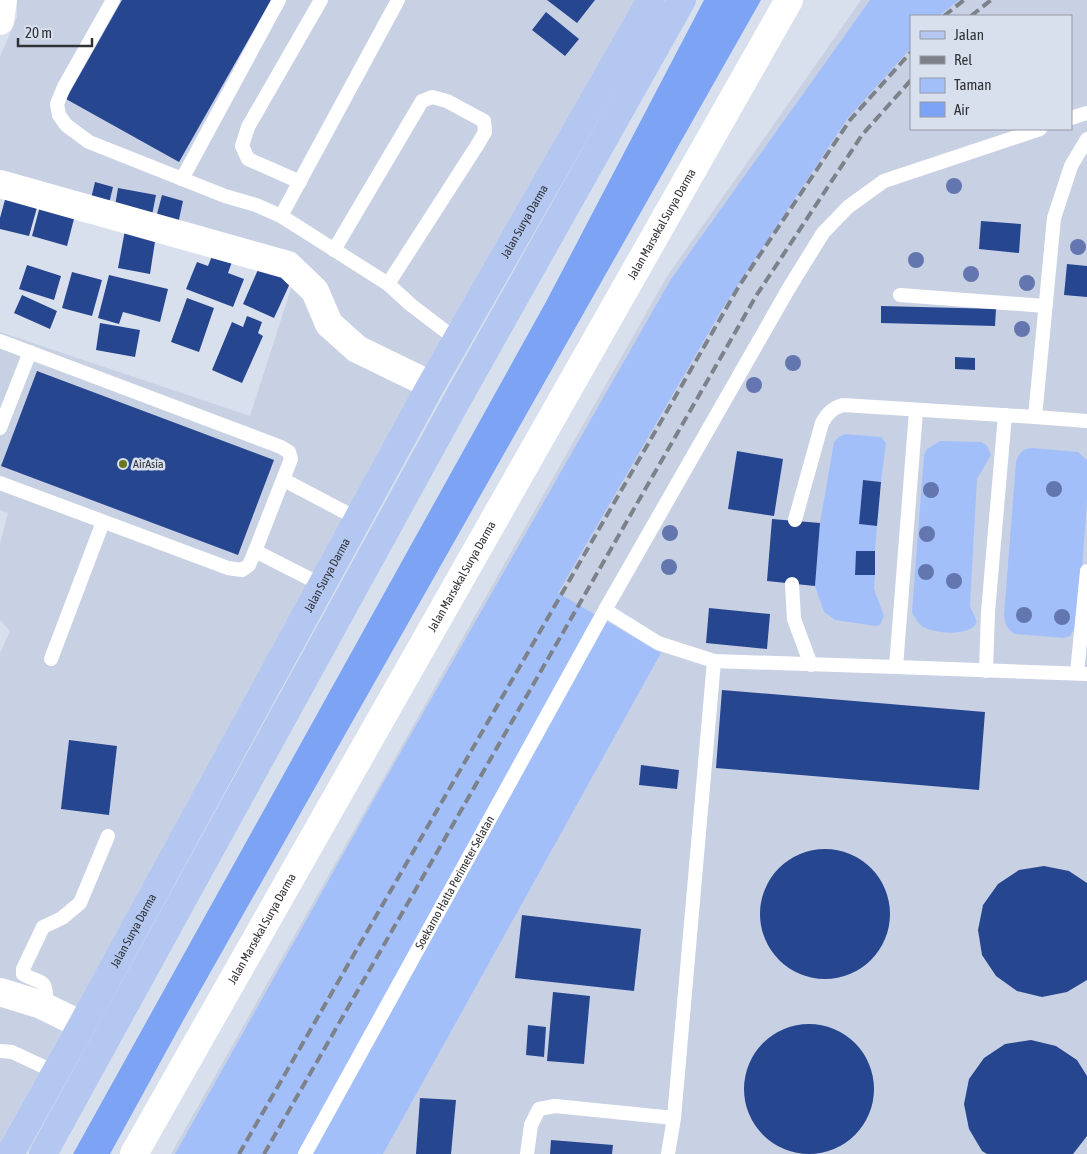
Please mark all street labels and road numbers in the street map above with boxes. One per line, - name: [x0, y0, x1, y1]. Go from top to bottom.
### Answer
- street label: Jalan Marsekal Surya Darma: [625, 167, 699, 282]
- street label: Jalan Surya Darma: [498, 182, 551, 261]
- street label: Jalan Marsekal Surya Darma: [425, 519, 499, 634]
- street label: Jalan Surya Darma: [301, 536, 353, 615]
- street label: Soekarno Hatta Perimeter Selatan: [412, 813, 497, 952]
- street label: Jalan Marsekal Surya Darma: [225, 871, 299, 987]
- street label: Jalan Surya Darma: [108, 891, 159, 970]

